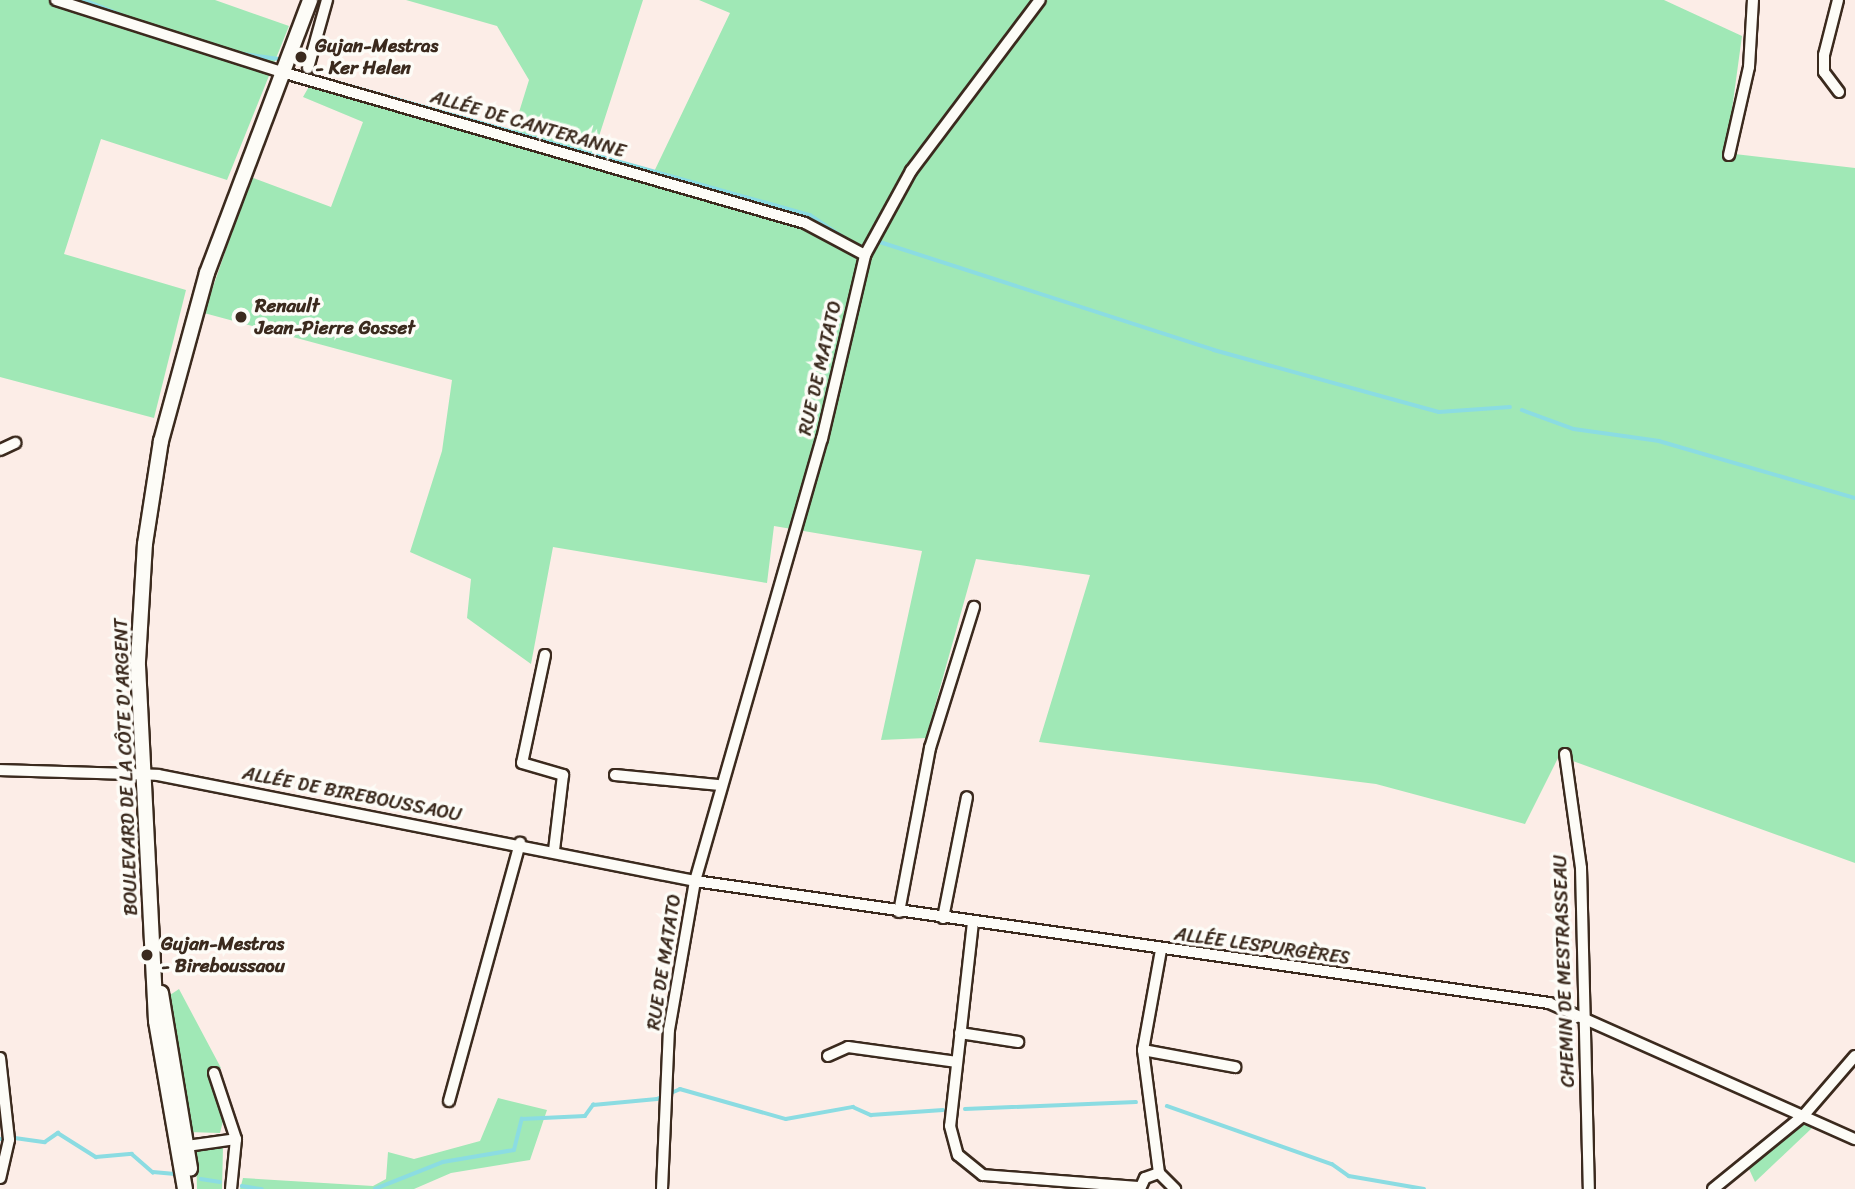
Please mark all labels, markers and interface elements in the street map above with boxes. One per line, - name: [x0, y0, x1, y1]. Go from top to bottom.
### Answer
- place label: Gujan-Mestras - Ker Helen: [315, 35, 438, 79]
- marker: Gujan-Mestras - Ker Helen: [293, 49, 309, 65]
- street label: ALLÉE DE CANTERANNE: [428, 85, 628, 163]
- place label: Renault Jean-Pierre Gosset: [255, 295, 415, 339]
- street label: RUE DE MATATO: [794, 299, 846, 437]
- marker: Renault Jean-Pierre Gosset: [233, 309, 249, 325]
- street label: BOULEVARD DE LA CÔTE D'ARGENT: [109, 617, 143, 917]
- street label: ALLÉE DE BIREBOUSSAOU: [241, 762, 463, 826]
- street label: CHEMIN DE MESTRASSEAU: [1549, 855, 1579, 1087]
- street label: RUE DE MATATO: [642, 893, 686, 1031]
- street label: ALLÉE LESPURGÈRES: [1172, 922, 1352, 970]
- place label: Gujan-Mestras - Bireboussaou: [161, 933, 285, 977]
- marker: Gujan-Mestras - Bireboussaou: [139, 947, 155, 963]

